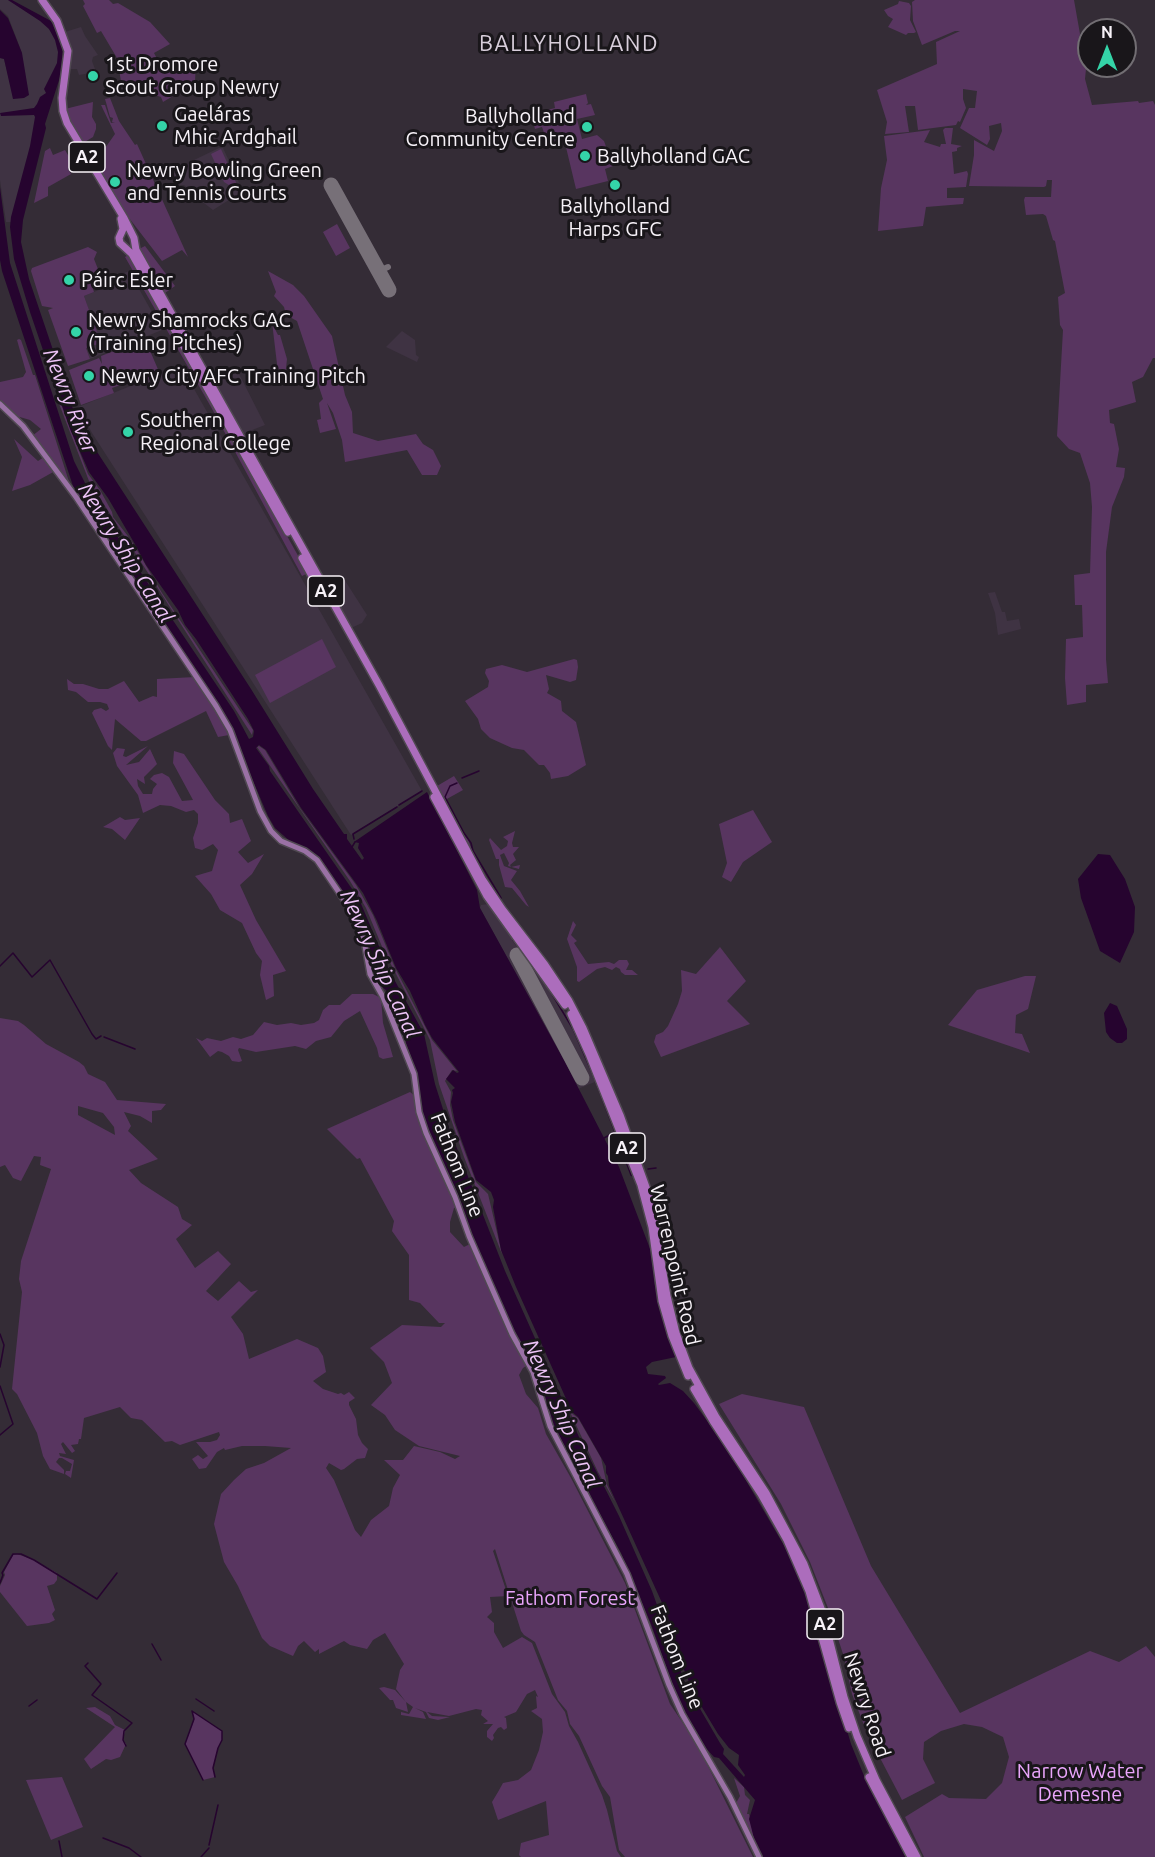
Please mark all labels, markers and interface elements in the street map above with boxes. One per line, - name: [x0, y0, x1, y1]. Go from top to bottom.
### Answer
- north arrow: [1077, 18, 1137, 78]
- text: N: [1101, 23, 1113, 41]
- district label: BALLYHOLLAND: [479, 31, 659, 57]
- place label: 1st Dromore Scout Group Newry: [105, 52, 279, 99]
- marker: 1st Dromore Scout Group Newry: [86, 69, 100, 83]
- place label: Gaeláras Mhic Ardghail: [174, 102, 297, 149]
- place label: Ballyholland Community Centre: [406, 104, 575, 151]
- marker: Gaeláras Mhic Ardghail: [155, 119, 169, 133]
- marker: Ballyholland Community Centre: [580, 120, 594, 134]
- road number: A2: [69, 142, 105, 172]
- place label: Ballyholland GAC: [597, 144, 750, 168]
- marker: Ballyholland GAC: [578, 149, 592, 163]
- place label: Newry Bowling Green and Tennis Courts: [127, 158, 322, 205]
- marker: Newry Bowling Green and Tennis Courts: [108, 175, 122, 189]
- marker: Ballyholland Harps GFC: [608, 178, 622, 192]
- place label: Ballyholland Harps GFC: [560, 194, 670, 241]
- place label: Páirc Esler: [81, 268, 173, 292]
- marker: Páirc Esler: [62, 273, 76, 287]
- place label: Newry Shamrocks GAC (Training Pitches): [88, 308, 291, 355]
- marker: Newry Shamrocks GAC (Training Pitches): [69, 325, 83, 339]
- water label: Newry River: [38, 345, 102, 457]
- place label: Newry City AFC Training Pitch: [101, 364, 366, 388]
- marker: Newry City AFC Training Pitch: [82, 369, 96, 383]
- place label: Southern Regional College: [140, 408, 291, 455]
- marker: Southern Regional College: [121, 425, 135, 439]
- water label: Newry Ship Canal: [73, 478, 179, 628]
- road number: A2: [308, 576, 344, 606]
- water label: Newry Ship Canal: [335, 886, 425, 1042]
- street label: Fathom Line: [425, 1109, 489, 1221]
- road number: A2: [609, 1133, 645, 1163]
- street label: Warrenpoint Road: [645, 1182, 705, 1348]
- water label: Newry Ship Canal: [518, 1335, 606, 1493]
- park label: Fathom Forest: [505, 1586, 635, 1610]
- street label: Fathom Line: [645, 1601, 709, 1713]
- road number: A2: [807, 1609, 843, 1639]
- street label: Newry Road: [839, 1649, 895, 1761]
- park label: Narrow Water Demesne: [1017, 1759, 1143, 1806]

